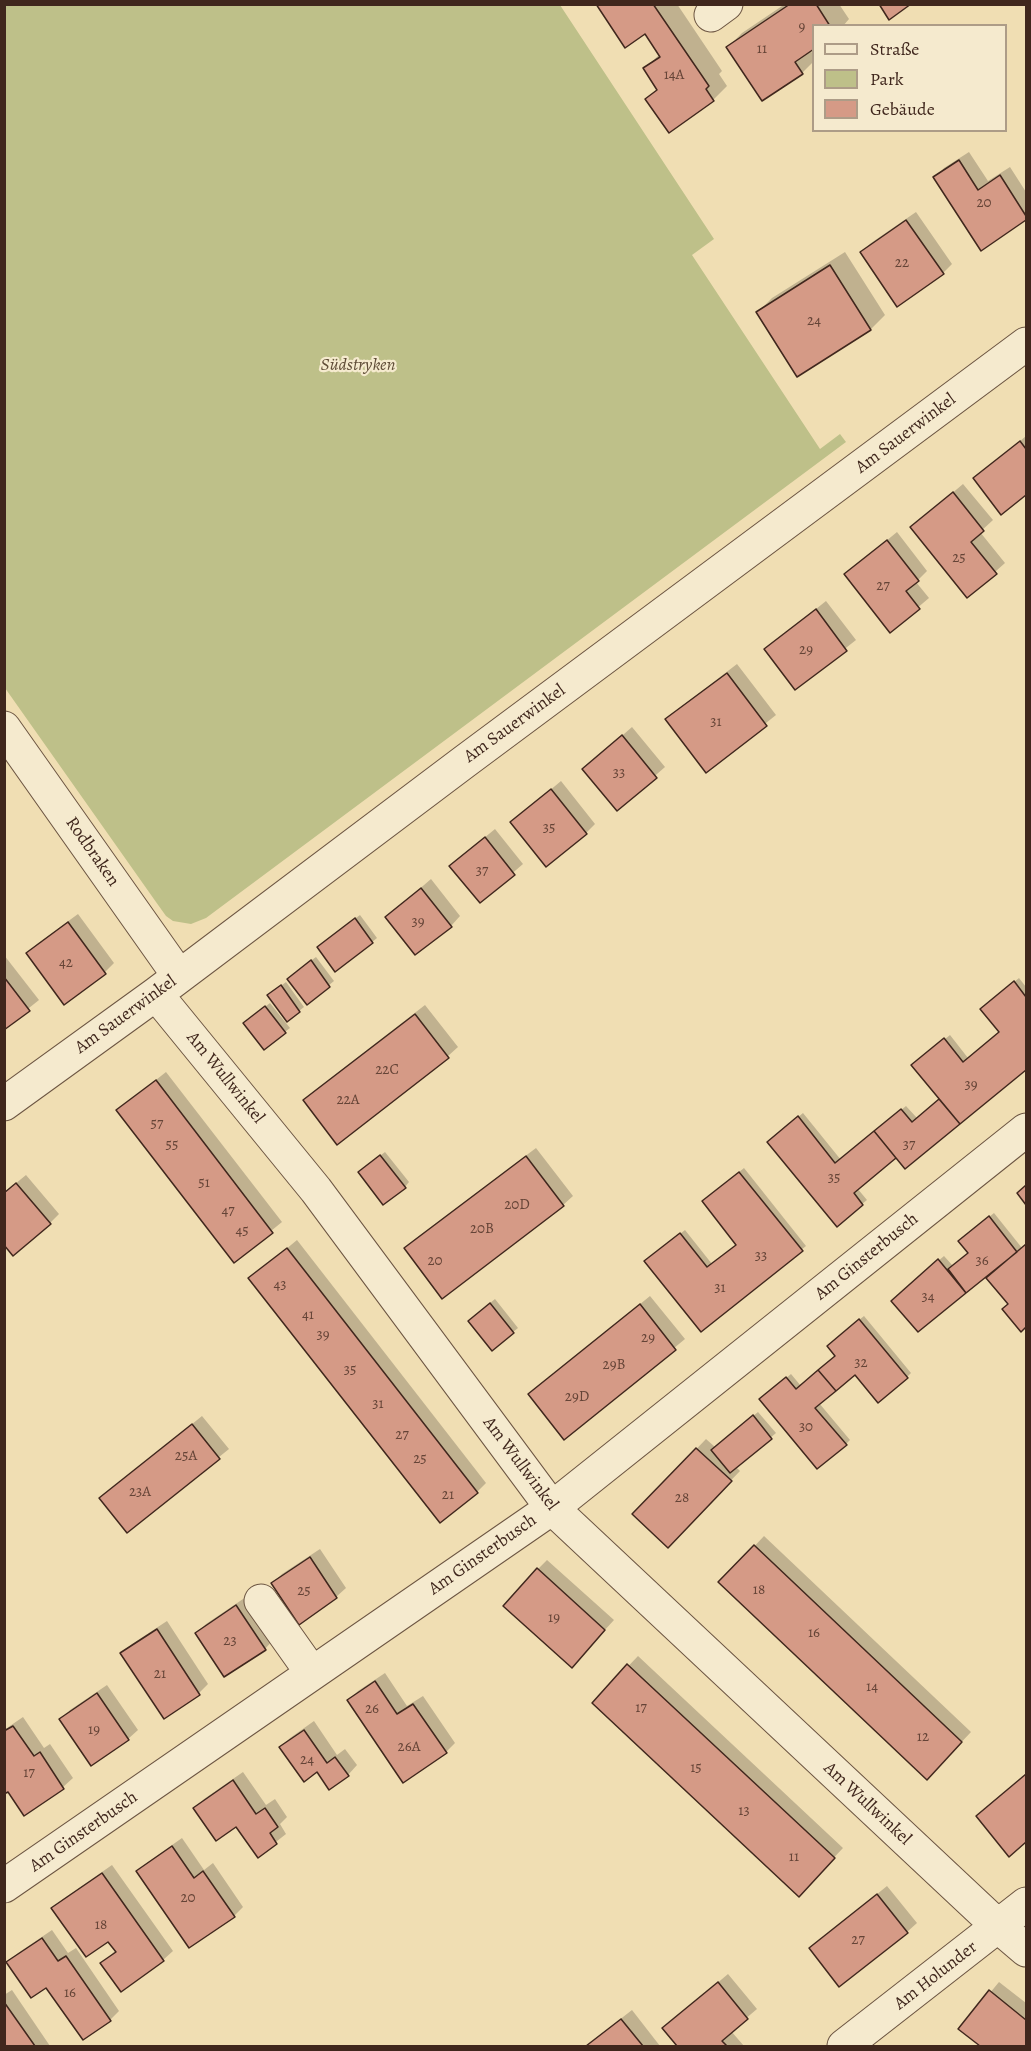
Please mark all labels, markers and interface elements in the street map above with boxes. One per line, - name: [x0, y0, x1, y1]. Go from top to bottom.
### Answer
- house number: 9: [799, 18, 805, 36]
- legend: [812, 24, 1007, 132]
- text: Straße: [870, 37, 919, 61]
- house number: 11: [757, 40, 767, 58]
- house number: 14A: [664, 66, 684, 84]
- text: Park: [870, 67, 904, 91]
- text: Gebäude: [870, 97, 935, 121]
- house number: 20: [976, 194, 992, 212]
- house number: 22: [895, 254, 909, 272]
- house number: 24: [807, 312, 821, 330]
- park label: Südstryken: [321, 355, 395, 377]
- street label: Am Sauerwinkel: [852, 389, 960, 479]
- house number: 25: [952, 549, 966, 567]
- house number: 27: [876, 577, 890, 595]
- house number: 29: [799, 641, 813, 659]
- street label: Am Sauerwinkel: [460, 680, 570, 768]
- house number: 31: [710, 713, 722, 731]
- house number: 33: [613, 764, 625, 782]
- street label: Rodbraken: [60, 813, 124, 891]
- house number: 35: [543, 819, 555, 837]
- house number: 37: [476, 862, 488, 880]
- house number: 39: [411, 913, 425, 931]
- house number: 42: [59, 954, 73, 972]
- street label: Am Sauerwinkel: [71, 971, 181, 1059]
- street label: Am Wullwinkel: [181, 1028, 269, 1128]
- house number: 22C: [375, 1061, 399, 1079]
- house number: 39: [964, 1076, 978, 1094]
- house number: 22A: [336, 1091, 360, 1109]
- house number: 57: [151, 1115, 163, 1133]
- house number: 55: [166, 1136, 178, 1154]
- house number: 37: [903, 1136, 915, 1154]
- house number: 35: [828, 1169, 840, 1187]
- house number: 51: [198, 1174, 210, 1192]
- house number: 20D: [504, 1196, 530, 1214]
- house number: 47: [221, 1202, 235, 1220]
- street label: Am Ginsterbusch: [811, 1209, 923, 1305]
- house number: 20B: [470, 1220, 494, 1238]
- house number: 45: [235, 1222, 249, 1240]
- house number: 33: [755, 1247, 767, 1265]
- house number: 20: [427, 1252, 443, 1270]
- house number: 36: [975, 1252, 989, 1270]
- house number: 43: [273, 1276, 287, 1294]
- house number: 31: [714, 1279, 726, 1297]
- house number: 34: [921, 1288, 935, 1306]
- house number: 41: [302, 1306, 314, 1324]
- house number: 39: [316, 1326, 330, 1344]
- house number: 29: [641, 1329, 655, 1347]
- house number: 32: [854, 1354, 868, 1372]
- house number: 29B: [603, 1356, 625, 1374]
- house number: 35: [344, 1361, 356, 1379]
- house number: 29D: [565, 1388, 589, 1406]
- house number: 31: [372, 1395, 384, 1413]
- street label: Am Wullwinkel: [478, 1413, 562, 1515]
- house number: 30: [799, 1418, 813, 1436]
- house number: 27: [395, 1426, 409, 1444]
- house number: 25A: [175, 1447, 197, 1465]
- house number: 25: [413, 1450, 427, 1468]
- house number: 23A: [129, 1483, 151, 1501]
- house number: 21: [442, 1486, 454, 1504]
- house number: 28: [675, 1489, 689, 1507]
- street label: Am Ginsterbusch: [425, 1510, 541, 1600]
- house number: 18: [753, 1581, 765, 1599]
- house number: 25: [297, 1582, 311, 1600]
- house number: 19: [548, 1609, 560, 1627]
- house number: 16: [808, 1624, 820, 1642]
- house number: 23: [223, 1632, 237, 1650]
- house number: 21: [154, 1665, 166, 1683]
- house number: 14: [866, 1678, 878, 1696]
- house number: 17: [635, 1699, 647, 1717]
- house number: 26: [365, 1700, 379, 1718]
- house number: 19: [88, 1721, 100, 1739]
- house number: 12: [917, 1728, 929, 1746]
- house number: 26A: [398, 1738, 420, 1756]
- house number: 24: [300, 1751, 314, 1769]
- street label: Am Wullwinkel: [819, 1758, 915, 1850]
- house number: 15: [690, 1759, 702, 1777]
- house number: 17: [23, 1764, 35, 1782]
- street label: Am Ginsterbusch: [26, 1787, 142, 1877]
- house number: 13: [738, 1802, 750, 1820]
- house number: 11: [789, 1848, 799, 1866]
- house number: 20: [180, 1889, 196, 1907]
- house number: 18: [95, 1916, 107, 1934]
- house number: 27: [851, 1931, 865, 1949]
- street label: Am Holunder: [890, 1937, 982, 2015]
- house number: 16: [64, 1984, 76, 2002]

